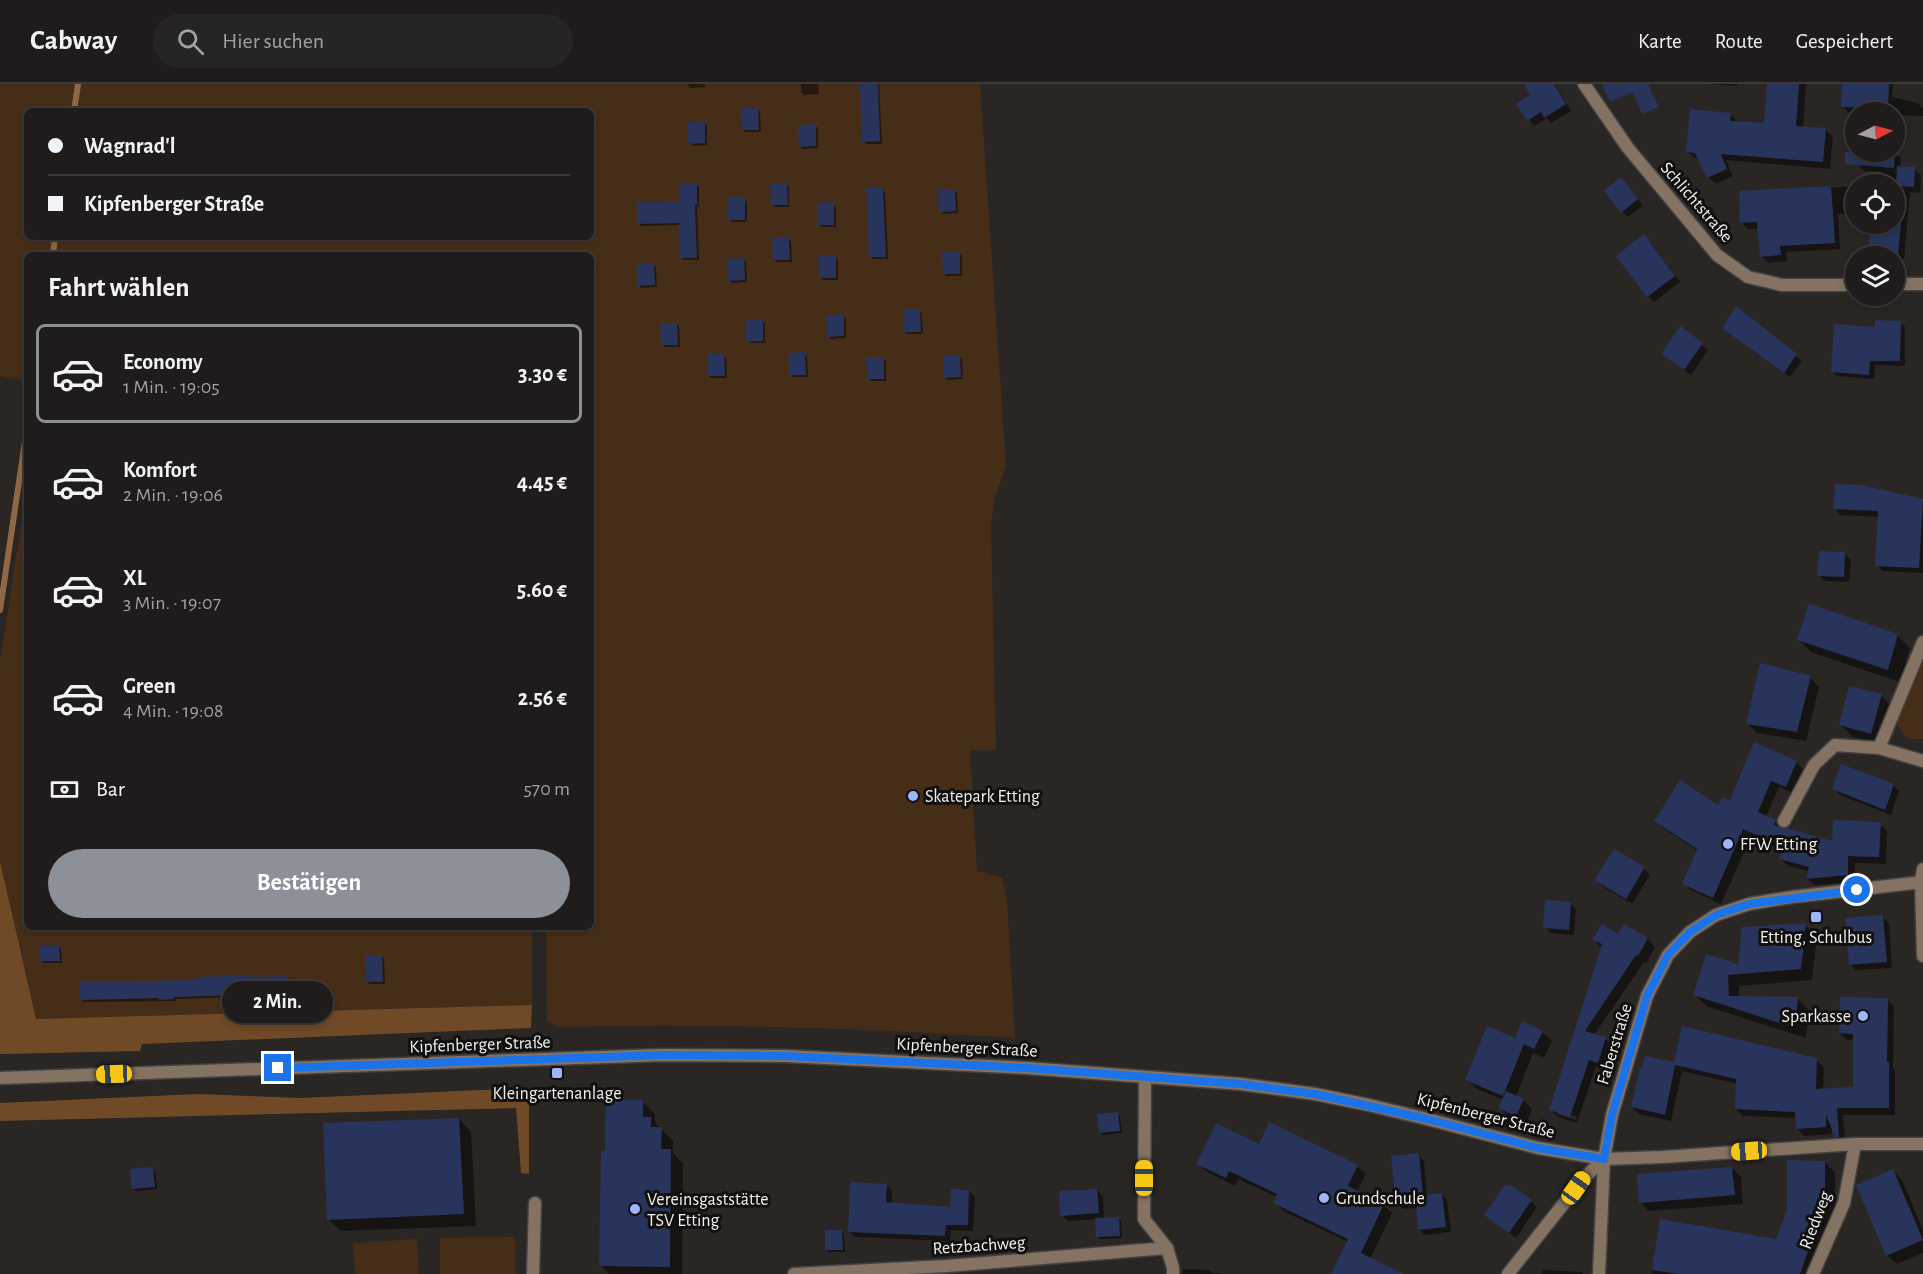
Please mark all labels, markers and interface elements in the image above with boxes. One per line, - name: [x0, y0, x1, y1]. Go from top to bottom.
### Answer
- search box: [153, 14, 573, 68]
- icon: search: [174, 25, 207, 58]
- text: Cabway: [30, 27, 117, 55]
- text: Hier suchen: [222, 30, 324, 52]
- text: Karte: [1638, 31, 1682, 52]
- text: Route: [1715, 31, 1763, 52]
- text: Gespeichert: [1796, 31, 1893, 52]
- north arrow: [1845, 102, 1905, 162]
- map controls: [1845, 102, 1905, 306]
- text: Wagnrad'l: [84, 135, 176, 157]
- street label: Schlichtstraße: [1657, 159, 1736, 246]
- button: locate: [1845, 174, 1905, 234]
- text: Kipfenberger Straße: [84, 193, 264, 215]
- button: layers: [1845, 246, 1905, 306]
- text: Fahrt wählen: [48, 274, 190, 301]
- icon: car: [51, 347, 105, 401]
- text: Economy: [123, 351, 203, 373]
- text: 3.30 €: [518, 363, 567, 385]
- text: 1 Min. · 19:05: [123, 377, 220, 397]
- icon: car: [51, 455, 105, 509]
- text: Komfort: [123, 459, 197, 481]
- text: 4.45 €: [517, 471, 567, 493]
- text: 2 Min. · 19:06: [123, 485, 223, 505]
- icon: car: [51, 563, 105, 617]
- text: XL: [123, 567, 146, 589]
- text: 5.60 €: [517, 579, 567, 601]
- text: 3 Min. · 19:07: [123, 593, 221, 613]
- icon: car: [51, 671, 105, 725]
- text: Green: [123, 675, 176, 697]
- text: 2.56 €: [518, 687, 567, 709]
- text: 4 Min. · 19:08: [123, 701, 224, 721]
- icon: cash: [48, 773, 81, 806]
- text: Bar: [96, 778, 125, 800]
- text: 570 m: [523, 779, 570, 799]
- place label: Skatepark Etting: [925, 788, 1040, 806]
- marker: Skatepark Etting: [906, 789, 920, 803]
- place label: FFW Etting: [1740, 836, 1817, 854]
- marker: FFW Etting: [1721, 837, 1735, 851]
- button: Bestätigen: [48, 849, 570, 918]
- route start: [1843, 876, 1870, 903]
- marker: Etting, Schulbus: [1809, 910, 1823, 924]
- place label: Etting, Schulbus: [1760, 929, 1872, 947]
- callout: 2 Min.: [222, 981, 334, 1023]
- text: 2 Min.: [253, 992, 302, 1012]
- street label: Faberstraße: [1594, 1002, 1636, 1087]
- place label: Sparkasse: [1782, 1008, 1851, 1026]
- marker: Sparkasse: [1856, 1009, 1870, 1023]
- street label: Kipfenberger Straße: [409, 1034, 551, 1056]
- street label: Kipfenberger Straße: [896, 1035, 1038, 1061]
- route end: [264, 1054, 291, 1081]
- car: [96, 1064, 132, 1084]
- marker: Kleingartenanlage: [550, 1066, 564, 1080]
- place label: Kleingartenanlage: [492, 1085, 622, 1103]
- street label: Kipfenberger Straße: [1415, 1090, 1557, 1142]
- car: [1730, 1141, 1768, 1161]
- car: [1135, 1160, 1153, 1196]
- car: [1558, 1168, 1594, 1208]
- street label: Riedweg: [1797, 1189, 1835, 1252]
- place label: Grundschule: [1336, 1190, 1425, 1208]
- place label: Vereinsgaststätte TSV Etting: [647, 1191, 769, 1230]
- marker: Grundschule: [1317, 1191, 1331, 1205]
- marker: Vereinsgaststätte TSV Etting: [628, 1202, 642, 1216]
- street label: Retzbachweg: [932, 1234, 1026, 1258]

